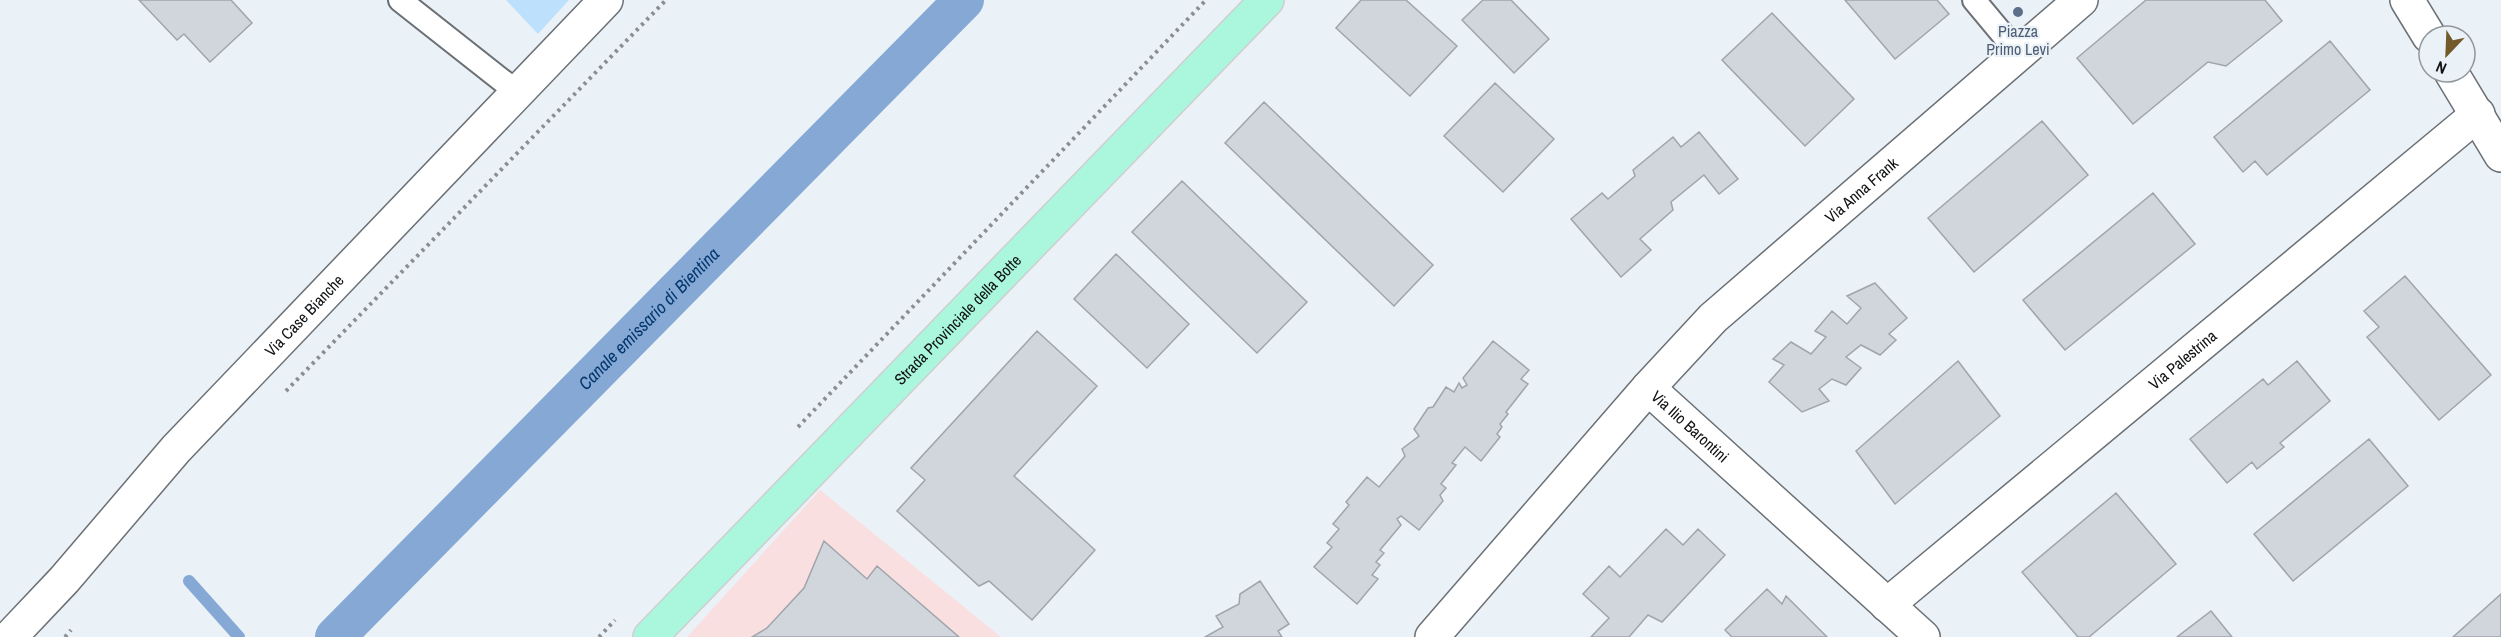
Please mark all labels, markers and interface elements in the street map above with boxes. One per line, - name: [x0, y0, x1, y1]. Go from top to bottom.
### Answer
- marker: Piazza Primo Levi: [2011, 5, 2025, 19]
- place label: Piazza Primo Levi: [1986, 20, 2050, 60]
- north arrow: [2417, 24, 2477, 84]
- text: N: [2432, 56, 2450, 80]
- street label: Via Anna Frank: [1820, 152, 1903, 228]
- water label: Canale emissario di Bientina: [573, 242, 725, 395]
- street label: Strada Provinciale della Botte: [889, 249, 1026, 390]
- street label: Via Case Bianche: [260, 270, 349, 361]
- street label: Via Palestrina: [2144, 324, 2222, 394]
- street label: Via Ilio Barontini: [1647, 385, 1734, 467]

